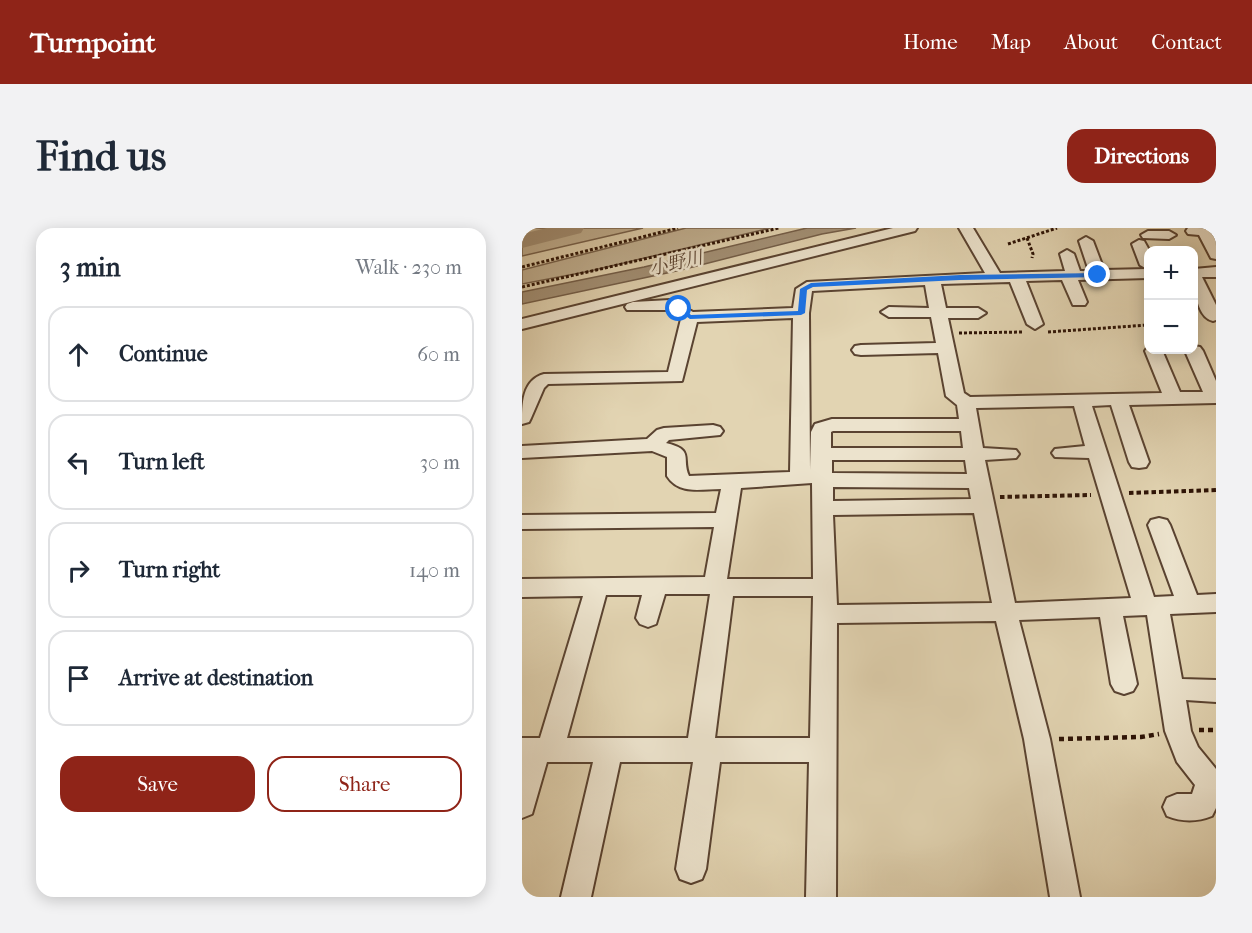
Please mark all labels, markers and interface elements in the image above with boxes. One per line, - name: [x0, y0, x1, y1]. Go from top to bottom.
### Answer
- text: Turnpoint: [30, 26, 156, 59]
- text: Home: [903, 30, 958, 54]
- text: Map: [991, 30, 1031, 54]
- text: About: [1064, 30, 1118, 54]
- text: Contact: [1151, 30, 1222, 54]
- button: Directions: [1067, 129, 1216, 183]
- text: Find us: [36, 132, 166, 181]
- map controls: [1144, 246, 1198, 354]
- button: +: [1144, 246, 1198, 300]
- water label: 小野川: [647, 247, 707, 280]
- text: 3 min: [60, 252, 121, 283]
- text: Walk · 230 m: [356, 256, 462, 279]
- route end: [1084, 261, 1110, 287]
- route start: [665, 295, 691, 321]
- button: −: [1144, 300, 1198, 354]
- icon: ahead: [62, 338, 95, 371]
- text: Continue: [119, 341, 208, 367]
- text: 60 m: [417, 343, 460, 366]
- icon: left: [62, 446, 95, 479]
- text: Turn left: [119, 449, 205, 475]
- text: 30 m: [420, 451, 460, 474]
- icon: right: [62, 554, 95, 587]
- text: Turn right: [119, 557, 220, 583]
- text: 140 m: [409, 559, 460, 582]
- icon: arrive: [62, 662, 95, 695]
- text: Arrive at destination: [119, 665, 313, 691]
- button: Save: [60, 756, 255, 812]
- button: Share: [267, 756, 462, 812]

